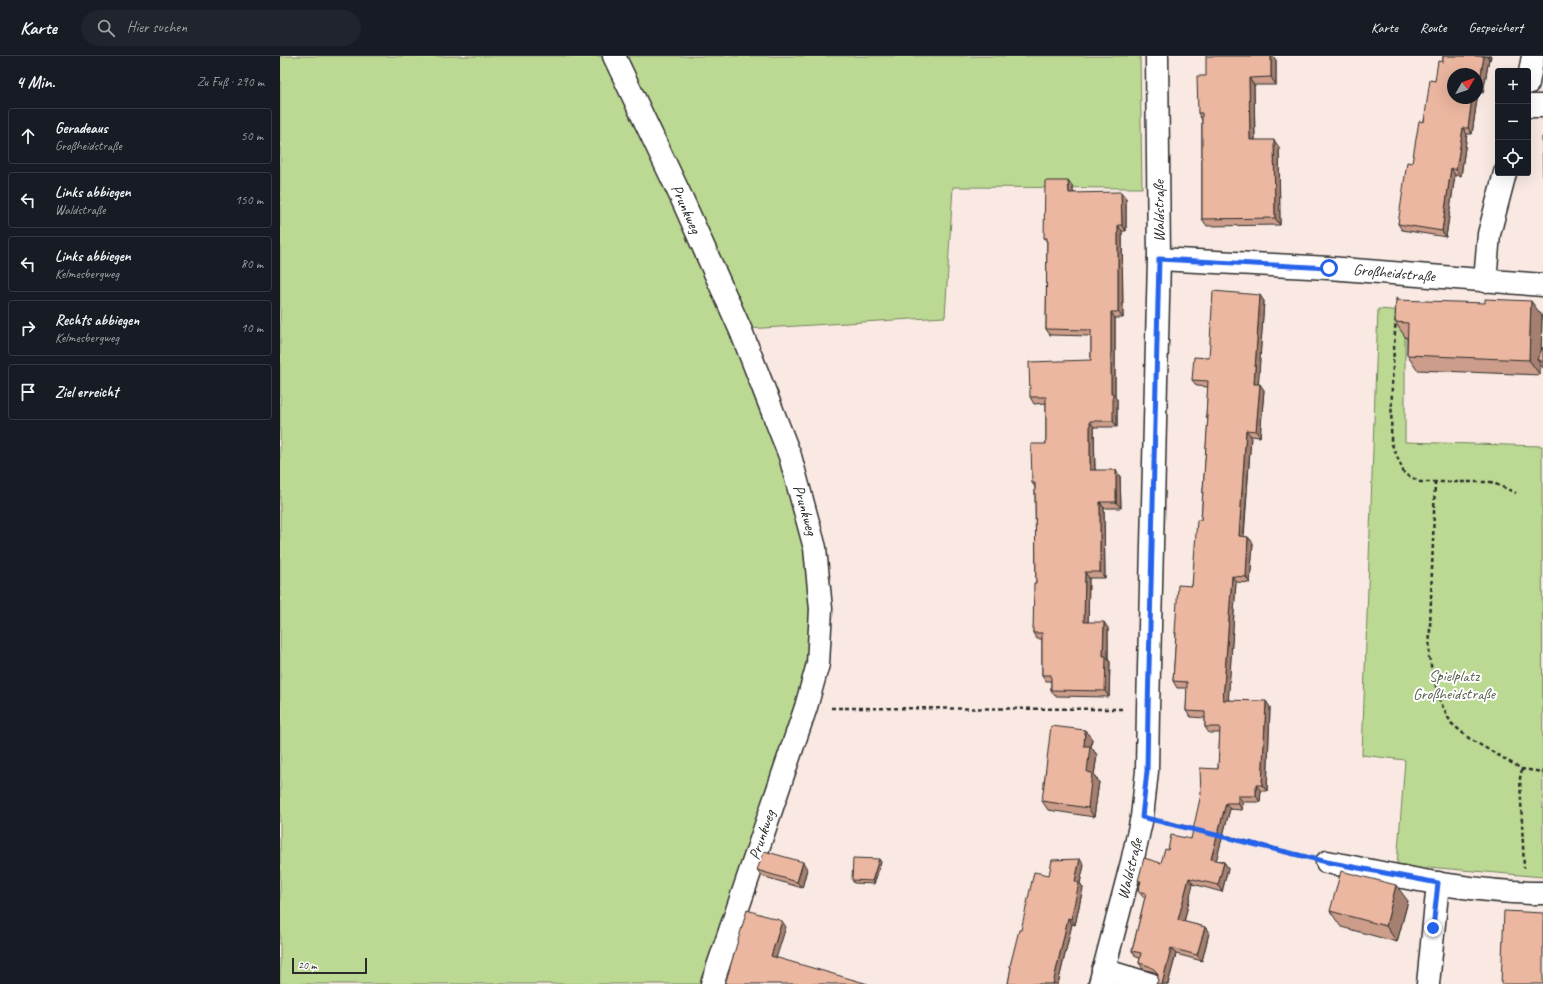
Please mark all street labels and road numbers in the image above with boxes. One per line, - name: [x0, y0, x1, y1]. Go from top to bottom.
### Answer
- street label: Waldstraße: [1149, 178, 1169, 242]
- street label: Prunkweg: [666, 182, 706, 238]
- street label: Großheidstraße: [1352, 259, 1438, 287]
- street label: Prunkweg: [788, 483, 822, 539]
- street label: Prunkweg: [744, 806, 780, 863]
- street label: Waldstraße: [1113, 835, 1148, 902]

